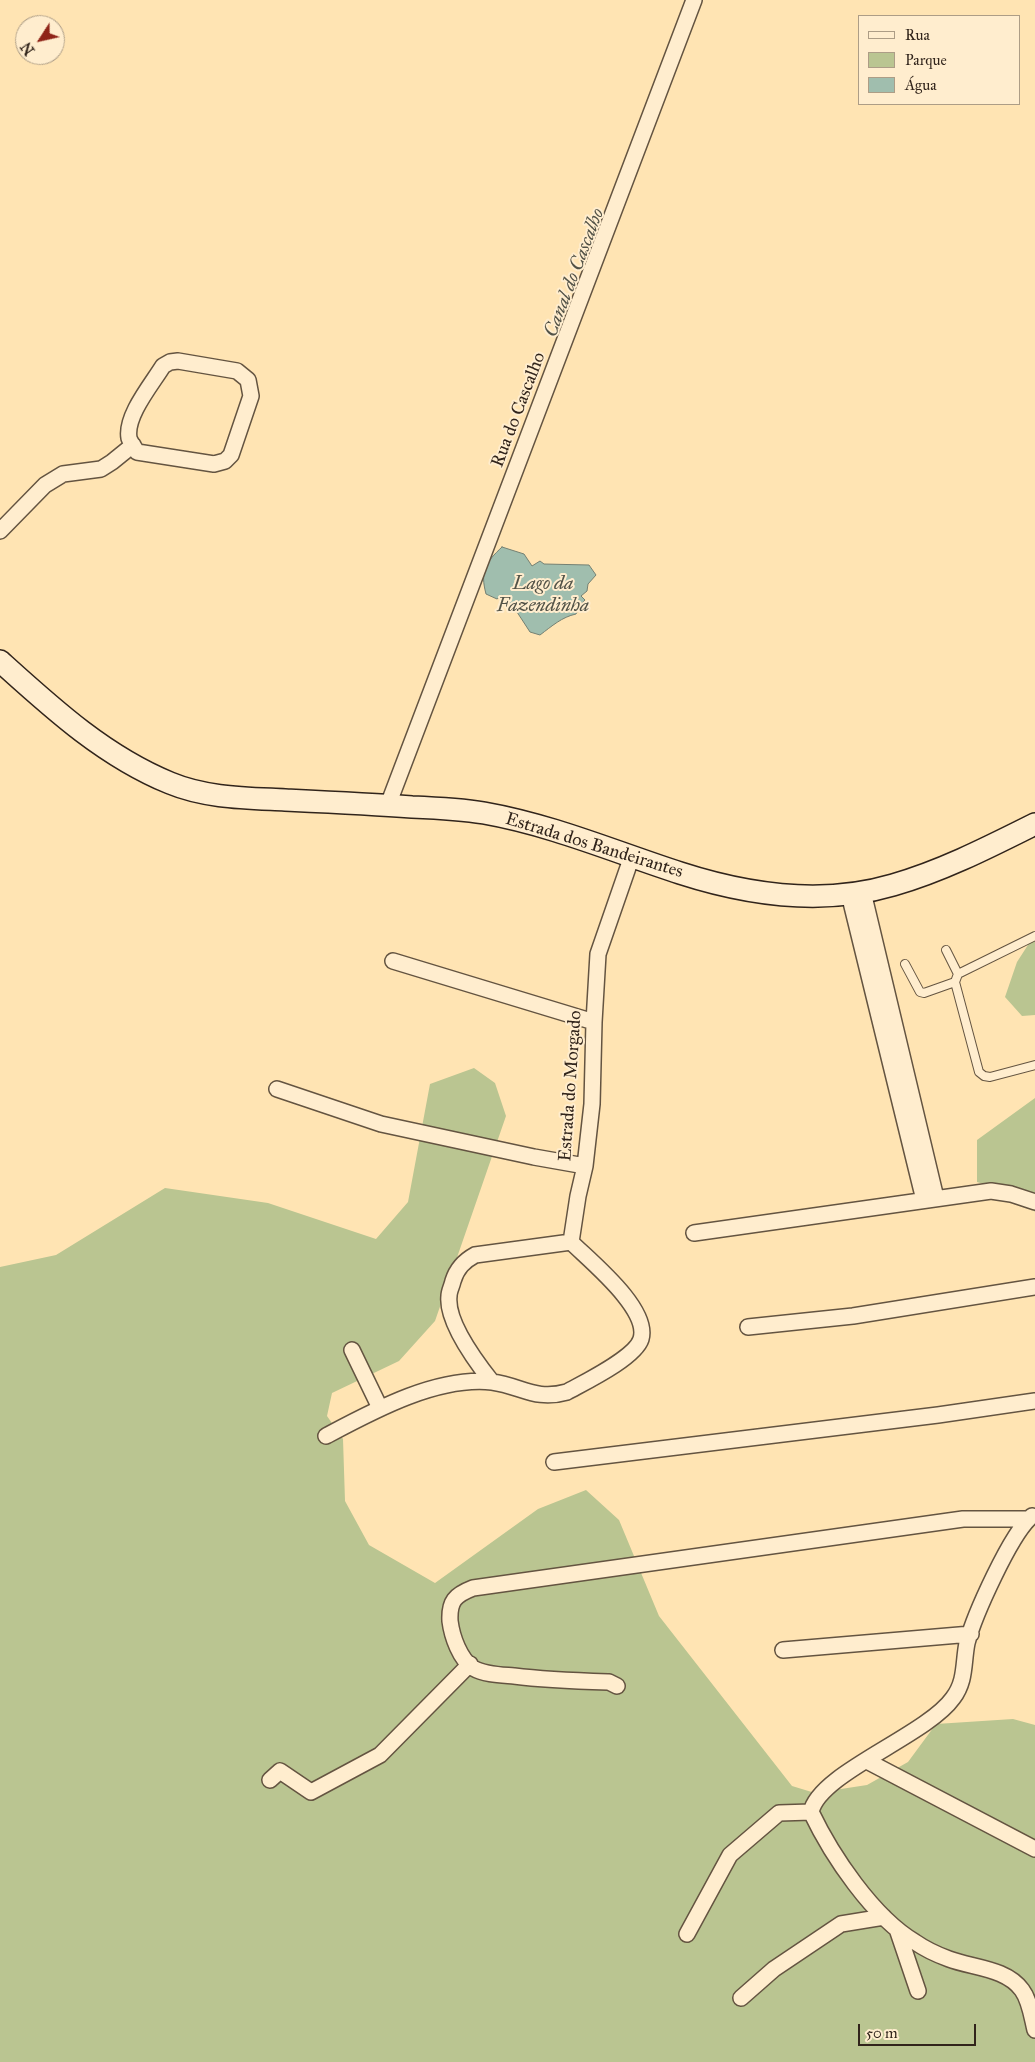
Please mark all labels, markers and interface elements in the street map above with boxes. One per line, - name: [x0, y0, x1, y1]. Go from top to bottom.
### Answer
- north arrow: [15, 15, 65, 65]
- legend: [858, 15, 1020, 105]
- text: Rua: [905, 26, 930, 44]
- text: N: [18, 39, 38, 58]
- text: Parque: [905, 51, 947, 69]
- text: Água: [905, 76, 937, 94]
- water label: Canal do Cascalho: [540, 206, 610, 340]
- street label: Rua do Cascalho: [487, 349, 551, 471]
- water label: Lago da Fazendinha: [497, 573, 589, 617]
- street label: Estrada dos Bandeirantes: [503, 809, 685, 883]
- street label: Estrada do Morgado: [555, 1010, 587, 1162]
- scale bar: [860, 2014, 978, 2046]
- text: 50 m: [866, 2024, 898, 2042]

